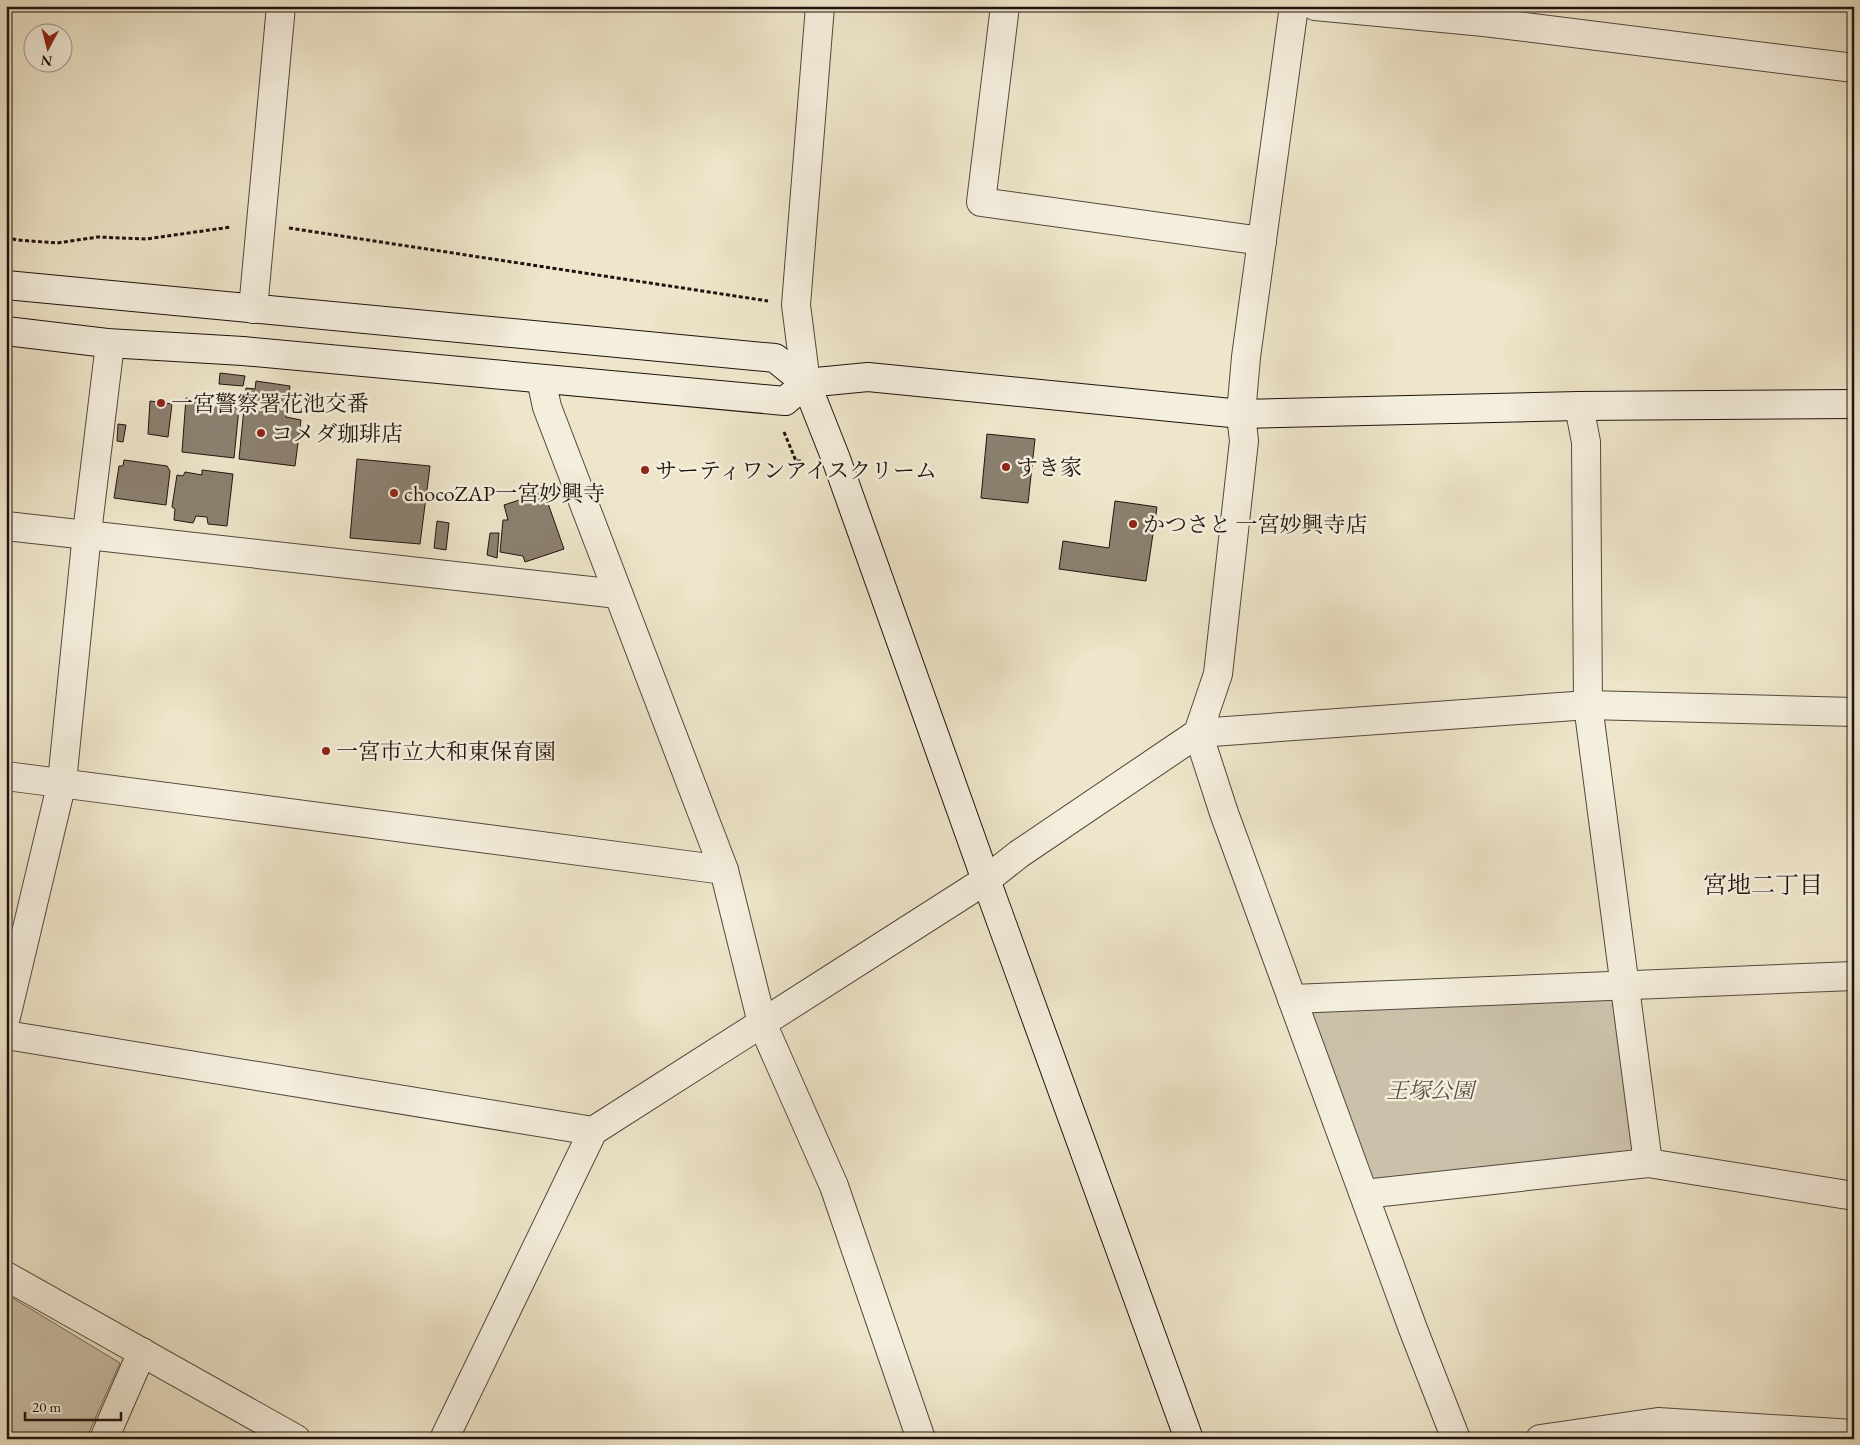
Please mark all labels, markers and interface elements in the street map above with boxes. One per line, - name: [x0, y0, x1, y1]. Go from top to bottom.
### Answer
- north arrow: [22, 22, 72, 72]
- text: N: [39, 51, 53, 71]
- place label: 一宮警察署花池交番: [171, 389, 369, 418]
- marker: 一宮警察署花池交番: [155, 397, 167, 409]
- place label: コメダ珈琲店: [271, 419, 403, 448]
- marker: コメダ珈琲店: [255, 427, 267, 439]
- place label: すき家: [1016, 453, 1082, 482]
- place label: サーティワンアイスクリーム: [655, 456, 937, 485]
- marker: すき家: [1000, 461, 1012, 473]
- marker: サーティワンアイスクリーム: [639, 464, 651, 476]
- place label: chocoZAP一宮妙興寺: [404, 479, 605, 508]
- marker: chocoZAP一宮妙興寺: [388, 487, 400, 499]
- place label: かつさと 一宮妙興寺店: [1143, 510, 1367, 539]
- marker: かつさと 一宮妙興寺店: [1127, 518, 1139, 530]
- place label: 一宮市立大和東保育園: [336, 737, 556, 766]
- marker: 一宮市立大和東保育園: [320, 745, 332, 757]
- district label: 宮地二丁目: [1703, 869, 1823, 900]
- park label: 王塚公園: [1386, 1076, 1477, 1105]
- scale bar: [25, 1390, 121, 1422]
- text: 20 m: [32, 1397, 61, 1416]

